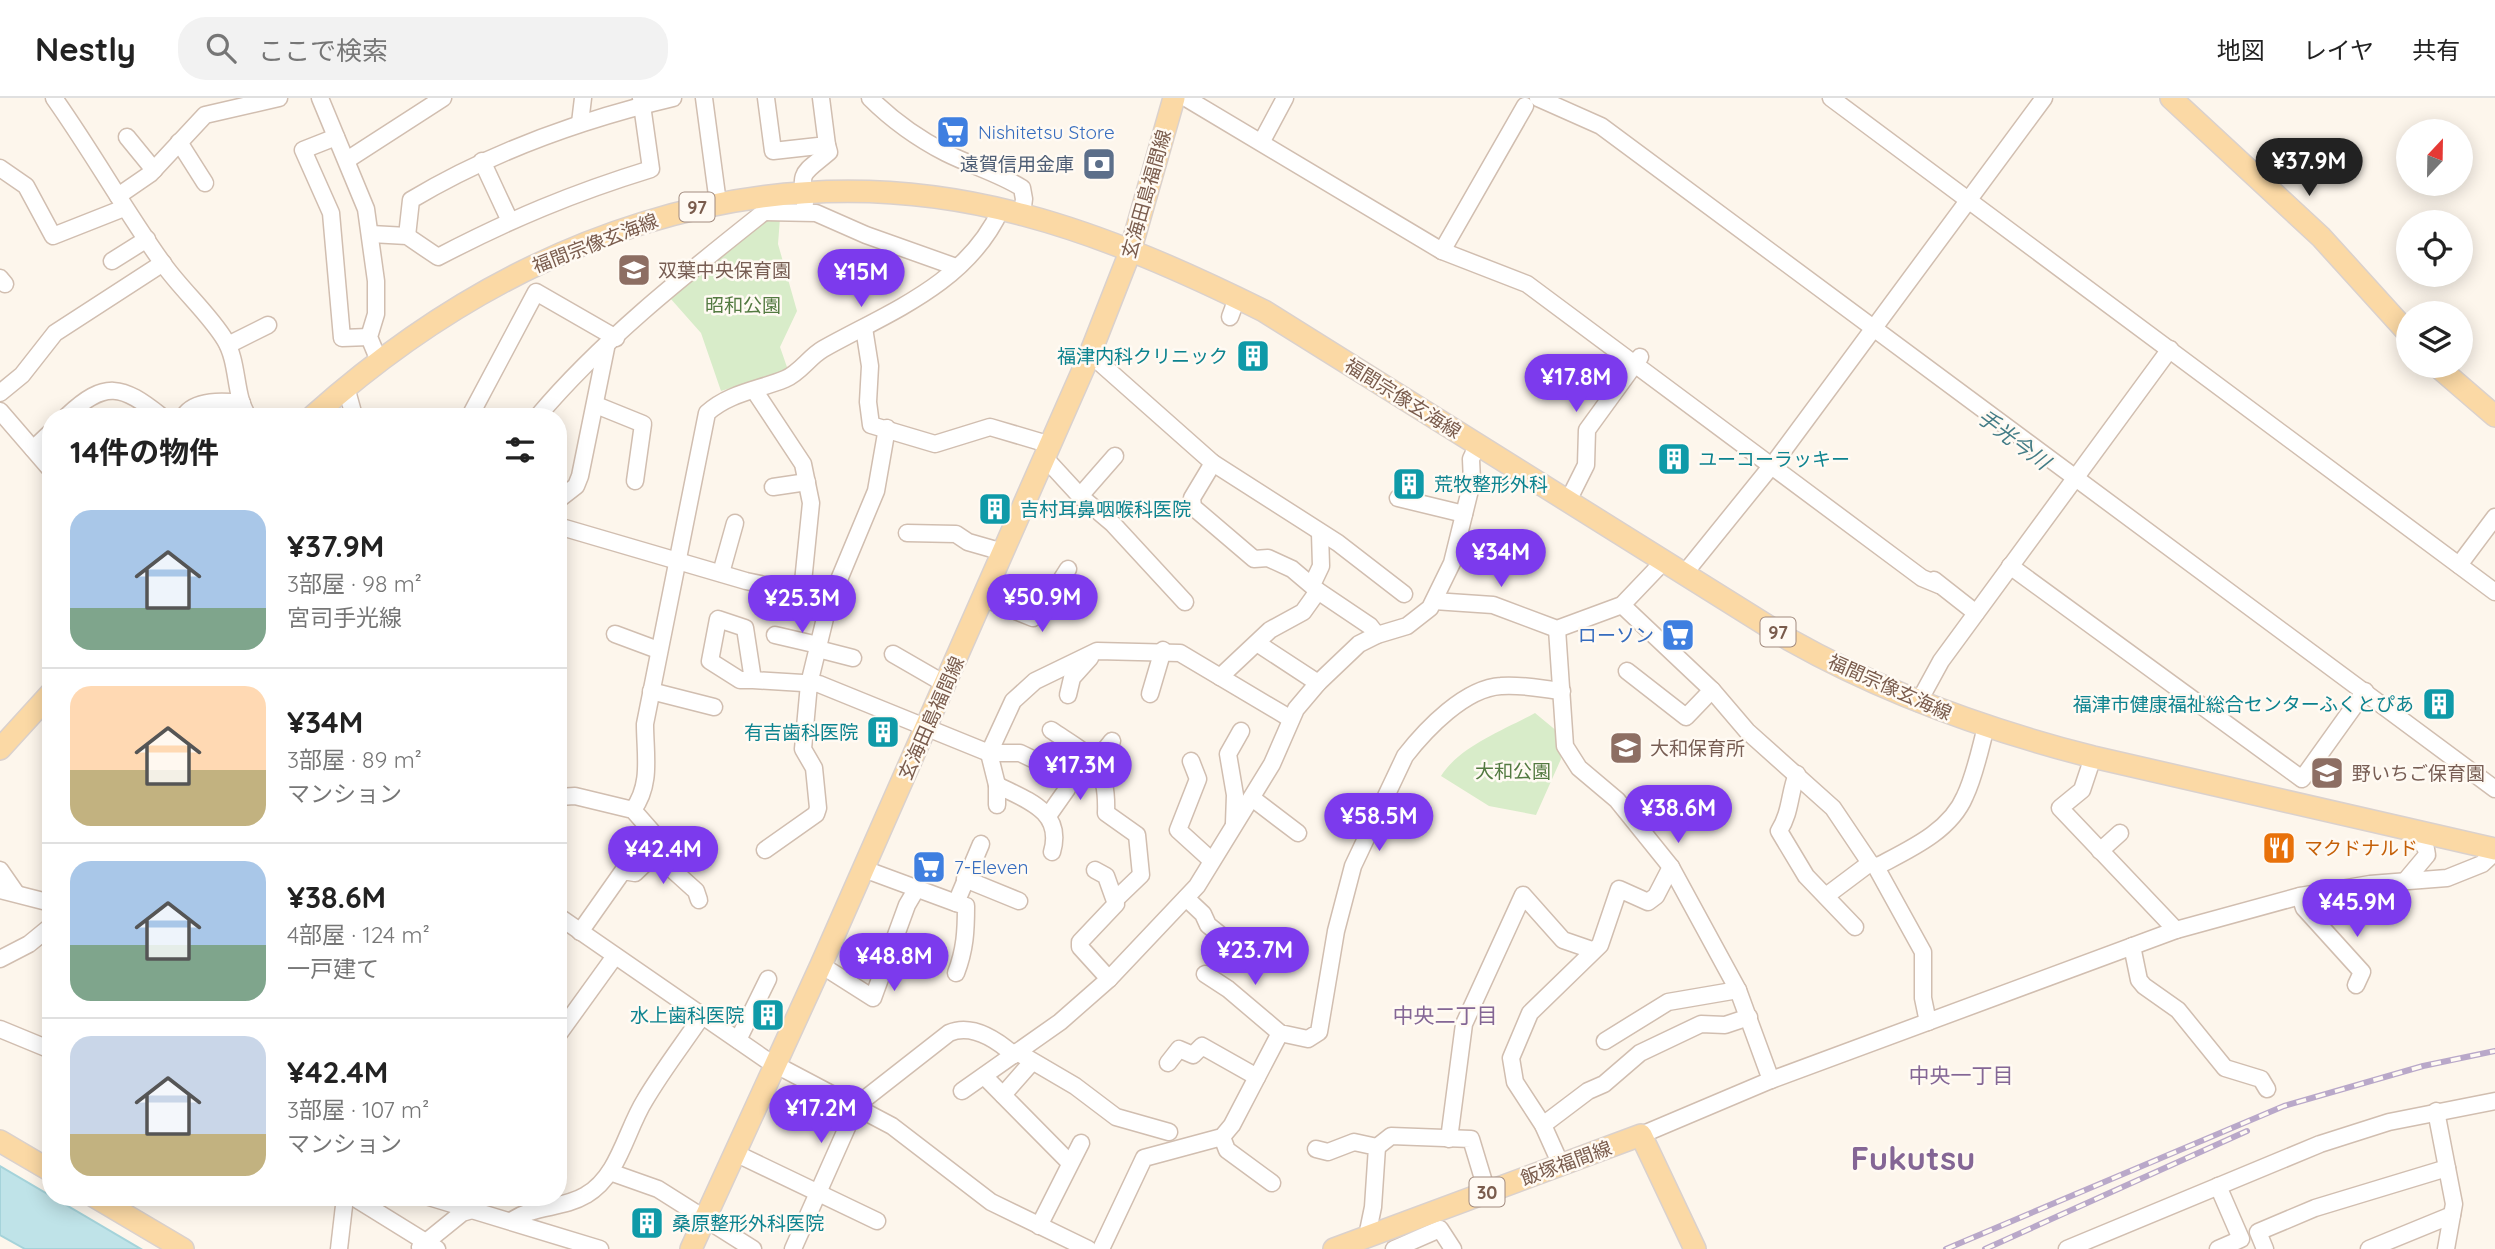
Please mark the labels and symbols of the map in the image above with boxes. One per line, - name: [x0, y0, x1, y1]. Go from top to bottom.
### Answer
- supermarket icon: Nishitetsu Store: [934, 113, 972, 151]
- north arrow: [2396, 119, 2473, 196]
- place label: Nishitetsu Store: [978, 120, 1115, 144]
- street label: 玄海田島福間線: [1116, 127, 1176, 261]
- pin: ¥37.9M: [2252, 139, 2366, 198]
- bank icon: 遠賀信用金庫: [1080, 145, 1118, 183]
- place label: 遠賀信用金庫: [960, 152, 1074, 176]
- road number: 97: [680, 192, 714, 222]
- street label: 福間宗像玄海線: [529, 208, 661, 278]
- pin: ¥15M: [820, 250, 902, 309]
- school or university icon: 双葉中央保育園: [615, 251, 653, 289]
- place label: 双葉中央保育園: [658, 258, 791, 282]
- park label: 昭和公園: [705, 293, 781, 317]
- building icon: 福津内科クリニック: [1234, 337, 1272, 375]
- place label: 福津内科クリニック: [1057, 344, 1228, 368]
- street label: 福間宗像玄海線: [1340, 353, 1466, 443]
- pin: ¥17.8M: [1519, 354, 1633, 414]
- water label: 手光今川: [1973, 403, 2057, 476]
- building icon: ユーコーラッキー: [1655, 440, 1693, 478]
- place label: ユーコーラッキー: [1698, 447, 1850, 471]
- building icon: 荒牧整形外科: [1390, 465, 1428, 503]
- place label: 荒牧整形外科: [1434, 472, 1548, 496]
- building icon: 吉村耳鼻咽喉科医院: [976, 490, 1014, 528]
- place label: 吉村耳鼻咽喉科医院: [1020, 497, 1191, 521]
- pin: ¥34M: [1460, 530, 1542, 589]
- pin: ¥50.9M: [985, 574, 1099, 634]
- pin: ¥25.3M: [745, 575, 859, 635]
- supermarket icon: ローソン: [1659, 616, 1697, 654]
- road number: 97: [1760, 618, 1796, 646]
- place label: ローソン: [1578, 623, 1654, 647]
- street label: 福間宗像玄海線: [1824, 649, 1956, 725]
- street label: 玄海田島福間線: [893, 652, 969, 784]
- building icon: 福津市健康福祉総合センターふくとぴあ: [2420, 685, 2458, 723]
- place label: 福津市健康福祉総合センターふくとぴあ: [2073, 692, 2414, 716]
- building icon: 有吉歯科医院: [864, 713, 902, 751]
- place label: 有吉歯科医院: [744, 720, 858, 744]
- school or university icon: 大和保育所: [1607, 729, 1645, 767]
- place label: 大和保育所: [1650, 736, 1745, 760]
- pin: ¥17.3M: [1023, 742, 1137, 802]
- school or university icon: 野いちご保育園: [2308, 754, 2346, 792]
- park label: 大和公園: [1475, 759, 1551, 783]
- place label: 野いちご保育園: [2352, 761, 2485, 785]
- pin: ¥38.6M: [1621, 786, 1735, 845]
- pin: ¥58.5M: [1322, 794, 1436, 853]
- pin: ¥42.4M: [606, 826, 720, 886]
- restaurant icon: マクドナルド: [2260, 829, 2298, 867]
- place label: マクドナルド: [2304, 836, 2418, 860]
- supermarket icon: 7-Eleven: [910, 848, 948, 886]
- place label: 7-Eleven: [954, 855, 1028, 879]
- pin: ¥45.9M: [2300, 880, 2414, 939]
- pin: ¥23.7M: [1198, 928, 1312, 987]
- pin: ¥48.8M: [837, 934, 951, 993]
- building icon: 水上歯科医院: [749, 996, 787, 1034]
- district label: 中央二丁目: [1393, 1002, 1498, 1028]
- place label: 水上歯科医院: [630, 1003, 744, 1027]
- district label: 中央一丁目: [1909, 1062, 2014, 1088]
- pin: ¥17.2M: [764, 1086, 878, 1145]
- street label: 飯塚福間線: [1517, 1135, 1615, 1191]
- district label: Fukutsu: [1851, 1137, 1975, 1178]
- road number: 30: [1470, 1177, 1504, 1206]
- building icon: 桑原整形外科医院: [628, 1204, 666, 1242]
- place label: 桑原整形外科医院: [672, 1211, 824, 1235]

